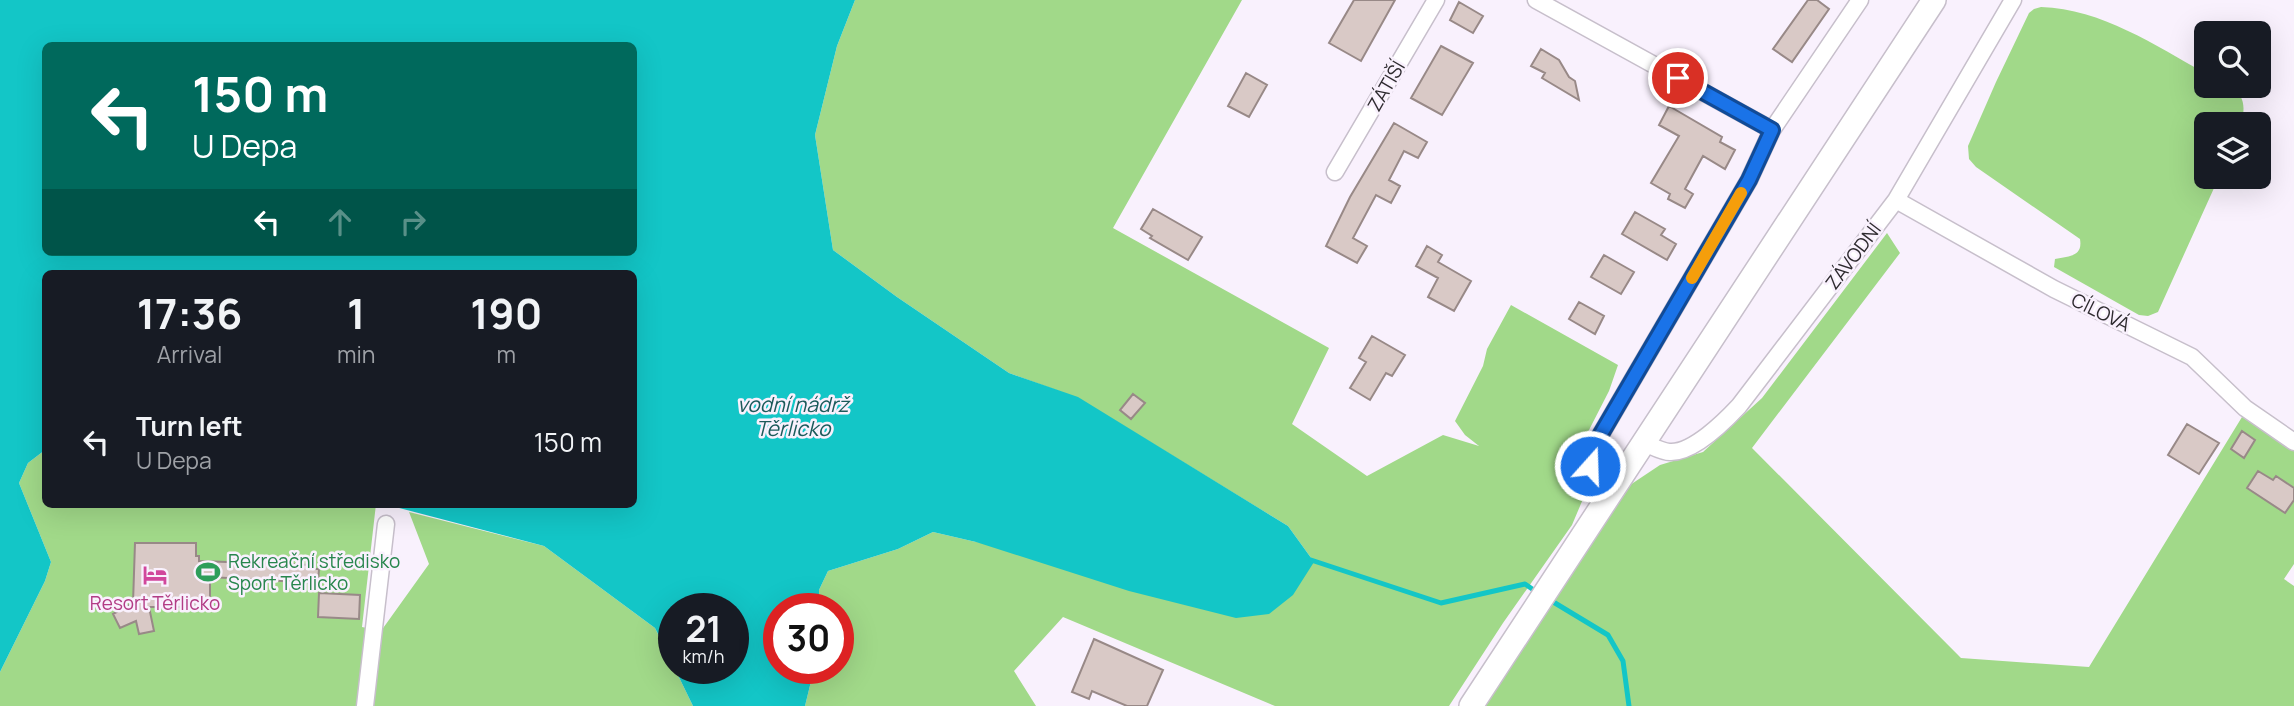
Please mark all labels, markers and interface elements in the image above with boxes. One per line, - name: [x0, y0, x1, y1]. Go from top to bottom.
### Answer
- map controls: [2194, 21, 2271, 189]
- button: search: [2194, 21, 2271, 98]
- pin: [1648, 48, 1708, 108]
- street label: ZÁTIŠÍ: [1361, 56, 1411, 116]
- icon: arrive: [1659, 59, 1697, 97]
- text: 150 m: [192, 60, 328, 127]
- icon: left: [77, 70, 168, 161]
- button: layers: [2194, 112, 2271, 189]
- text: U Depa: [192, 124, 297, 168]
- icon: left: [248, 203, 286, 241]
- icon: ahead: [321, 203, 359, 241]
- icon: right: [394, 203, 432, 241]
- street label: ZÁVODNÍ: [1819, 217, 1887, 295]
- text: 17:36: [137, 284, 242, 342]
- text: 1: [347, 284, 365, 342]
- text: 190: [470, 284, 542, 342]
- street label: CÍLOVÁ: [2067, 287, 2135, 337]
- text: Arrival: [157, 338, 222, 370]
- text: min: [337, 338, 376, 370]
- text: m: [497, 338, 516, 370]
- water label: vodní nádrž Těrlicko: [737, 390, 852, 442]
- text: Turn left: [136, 408, 243, 444]
- icon: left: [77, 423, 115, 461]
- text: 150 m: [534, 424, 602, 460]
- position arrow: [1553, 429, 1627, 503]
- text: U Depa: [136, 444, 212, 476]
- place label: Rekreační středisko Sport Těrlicko: [228, 548, 400, 596]
- sports icon: Rekreační středisko Sport Těrlicko: [194, 558, 222, 586]
- hotel icon: Resort Těrlicko: [141, 561, 169, 589]
- place label: Resort Těrlicko: [90, 590, 220, 616]
- speed limit sign: 30: [763, 593, 854, 684]
- text: 21: [685, 605, 722, 653]
- text: km/h: [683, 644, 724, 668]

